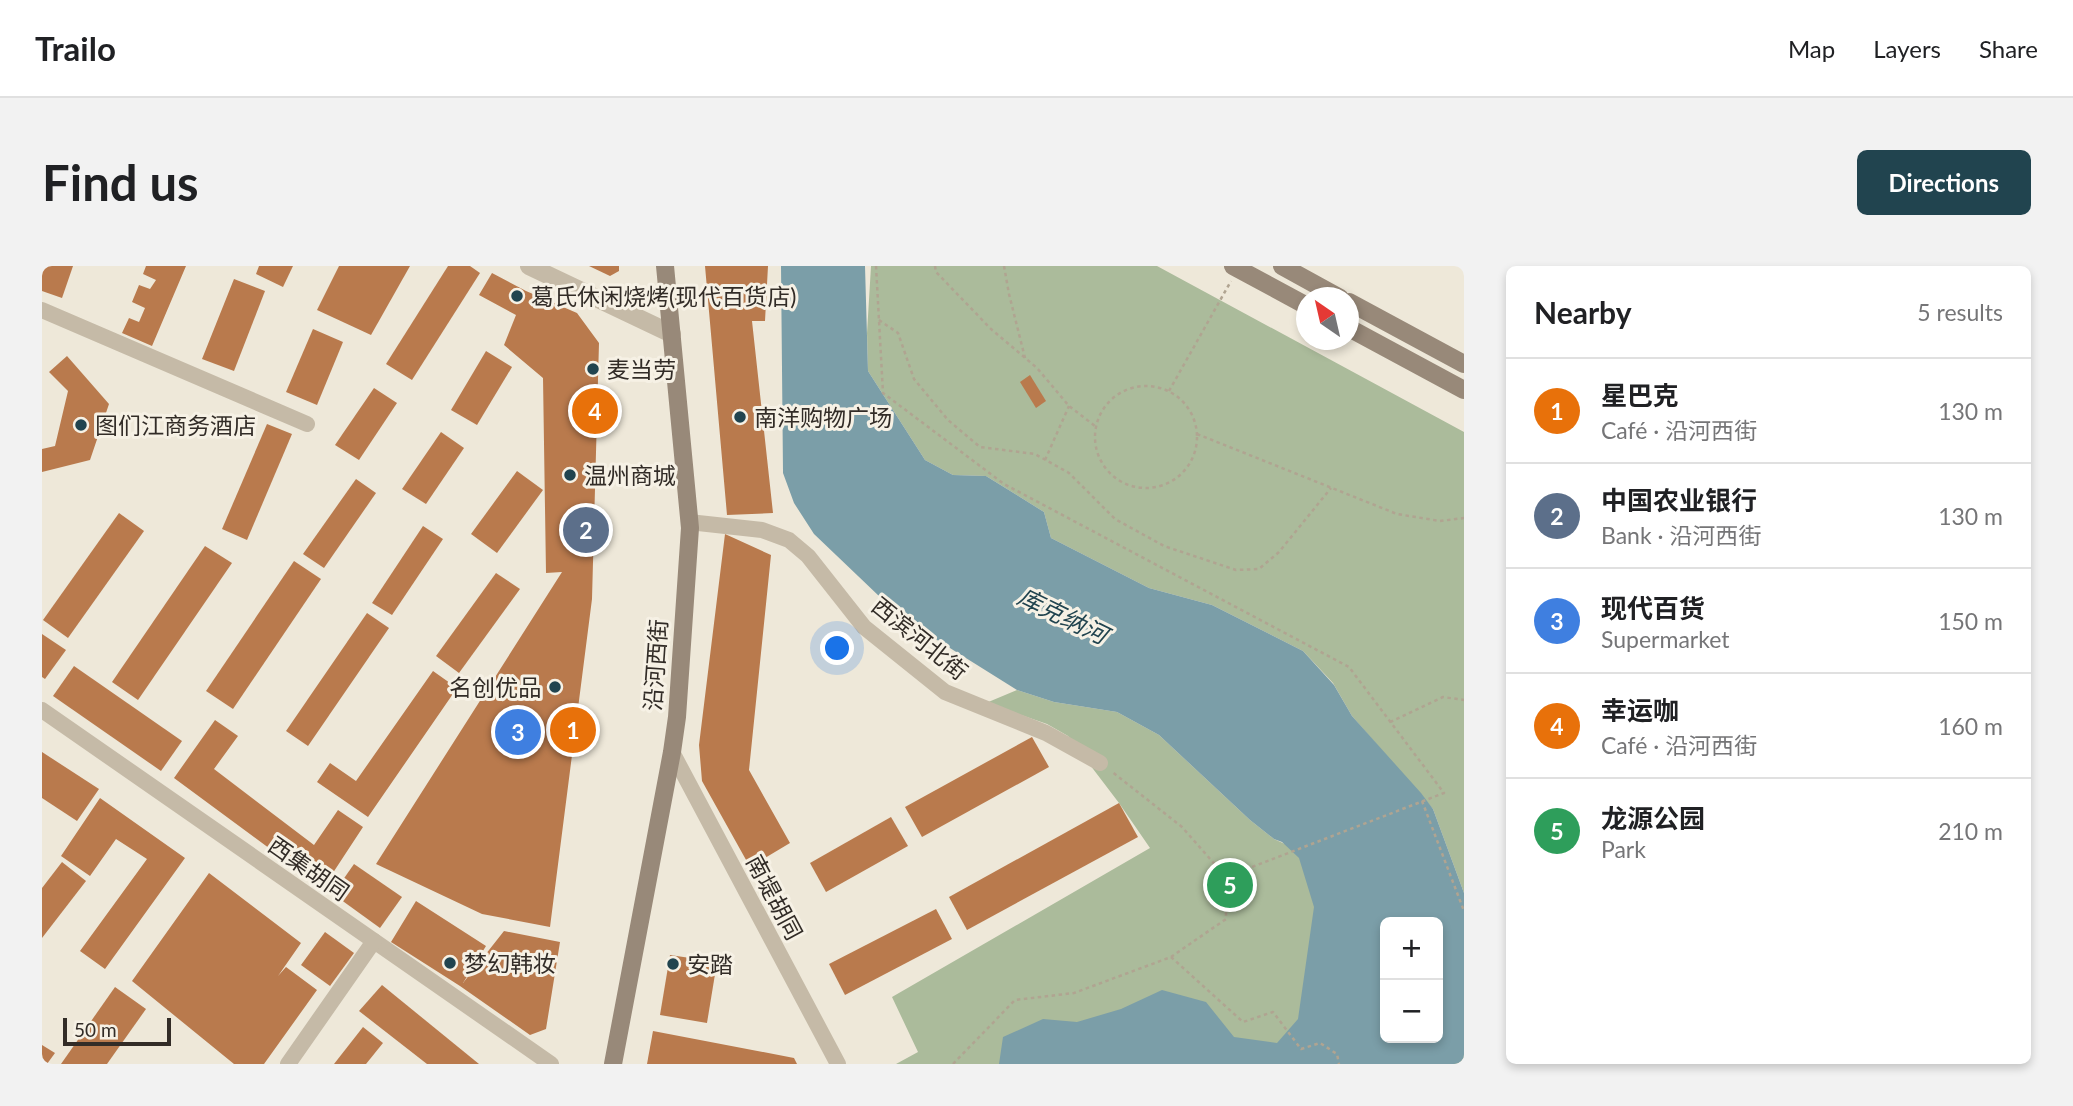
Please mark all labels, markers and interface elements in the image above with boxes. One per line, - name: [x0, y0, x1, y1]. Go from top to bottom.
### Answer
- text: Trailo: [35, 28, 116, 68]
- text: Map: [1788, 34, 1835, 63]
- text: Layers: [1873, 34, 1941, 63]
- text: Share: [1979, 34, 2038, 63]
- button: Directions: [1857, 150, 2031, 215]
- text: Find us: [42, 153, 199, 211]
- place label: 葛氏休闲烧烤(现代百货店): [531, 282, 796, 310]
- north arrow: [1296, 287, 1359, 350]
- marker: 葛氏休闲烧烤(现代百货店): [509, 288, 525, 304]
- text: Nearby: [1534, 294, 1632, 330]
- text: 5 results: [1917, 298, 2003, 326]
- place label: 麦当劳: [607, 355, 676, 383]
- marker: 麦当劳: [585, 361, 601, 377]
- text: 星巴克: [1601, 379, 1679, 411]
- pin: 4: [572, 385, 618, 437]
- text: 1: [1550, 397, 1564, 425]
- text: 130 m: [1938, 397, 2003, 425]
- place label: 南洋购物广场: [754, 403, 892, 431]
- marker: 南洋购物广场: [732, 409, 748, 425]
- place label: 图们江商务酒店: [95, 411, 256, 439]
- text: Café · 沿河西街: [1601, 416, 1757, 444]
- marker: 图们江商务酒店: [73, 417, 89, 433]
- place label: 温州商城: [584, 461, 676, 489]
- marker: 温州商城: [562, 467, 578, 483]
- text: 中国农业银行: [1601, 484, 1757, 516]
- text: 2: [1550, 502, 1564, 530]
- text: 130 m: [1938, 502, 2003, 530]
- pin: 2: [563, 504, 609, 556]
- text: Bank · 沿河西街: [1601, 521, 1761, 549]
- water label: 库克纳河: [1014, 581, 1116, 651]
- street label: 西滨河北街: [867, 591, 973, 685]
- text: 现代百货: [1601, 592, 1705, 624]
- text: 3: [1550, 607, 1564, 635]
- text: 150 m: [1938, 607, 2003, 635]
- street label: 沿河西街: [638, 618, 672, 712]
- text: Supermarket: [1601, 625, 1730, 653]
- your location: [820, 631, 854, 665]
- place label: 名创优品: [449, 673, 541, 701]
- marker: 名创优品: [547, 679, 563, 695]
- text: 幸运咖: [1601, 694, 1679, 726]
- pin: 1: [550, 704, 596, 756]
- pin: 3: [495, 706, 541, 758]
- text: 4: [1550, 712, 1564, 740]
- text: 160 m: [1938, 712, 2003, 740]
- text: Café · 沿河西街: [1601, 731, 1757, 759]
- text: 龙源公园: [1601, 802, 1705, 834]
- text: 5: [1550, 817, 1564, 845]
- text: 210 m: [1938, 817, 2003, 845]
- street label: 西集胡同: [263, 830, 355, 906]
- text: Park: [1601, 835, 1646, 863]
- street label: 南堤胡同: [741, 850, 809, 944]
- pin: 5: [1207, 859, 1253, 911]
- map controls: [1380, 917, 1443, 1043]
- button: +: [1380, 917, 1443, 980]
- place label: 梦幻韩妆: [464, 949, 556, 977]
- place label: 安踏: [687, 950, 733, 978]
- marker: 梦幻韩妆: [442, 955, 458, 971]
- marker: 安踏: [665, 956, 681, 972]
- button: −: [1380, 980, 1443, 1043]
- scale bar: [63, 1015, 172, 1047]
- text: 50 m: [74, 1018, 117, 1041]

